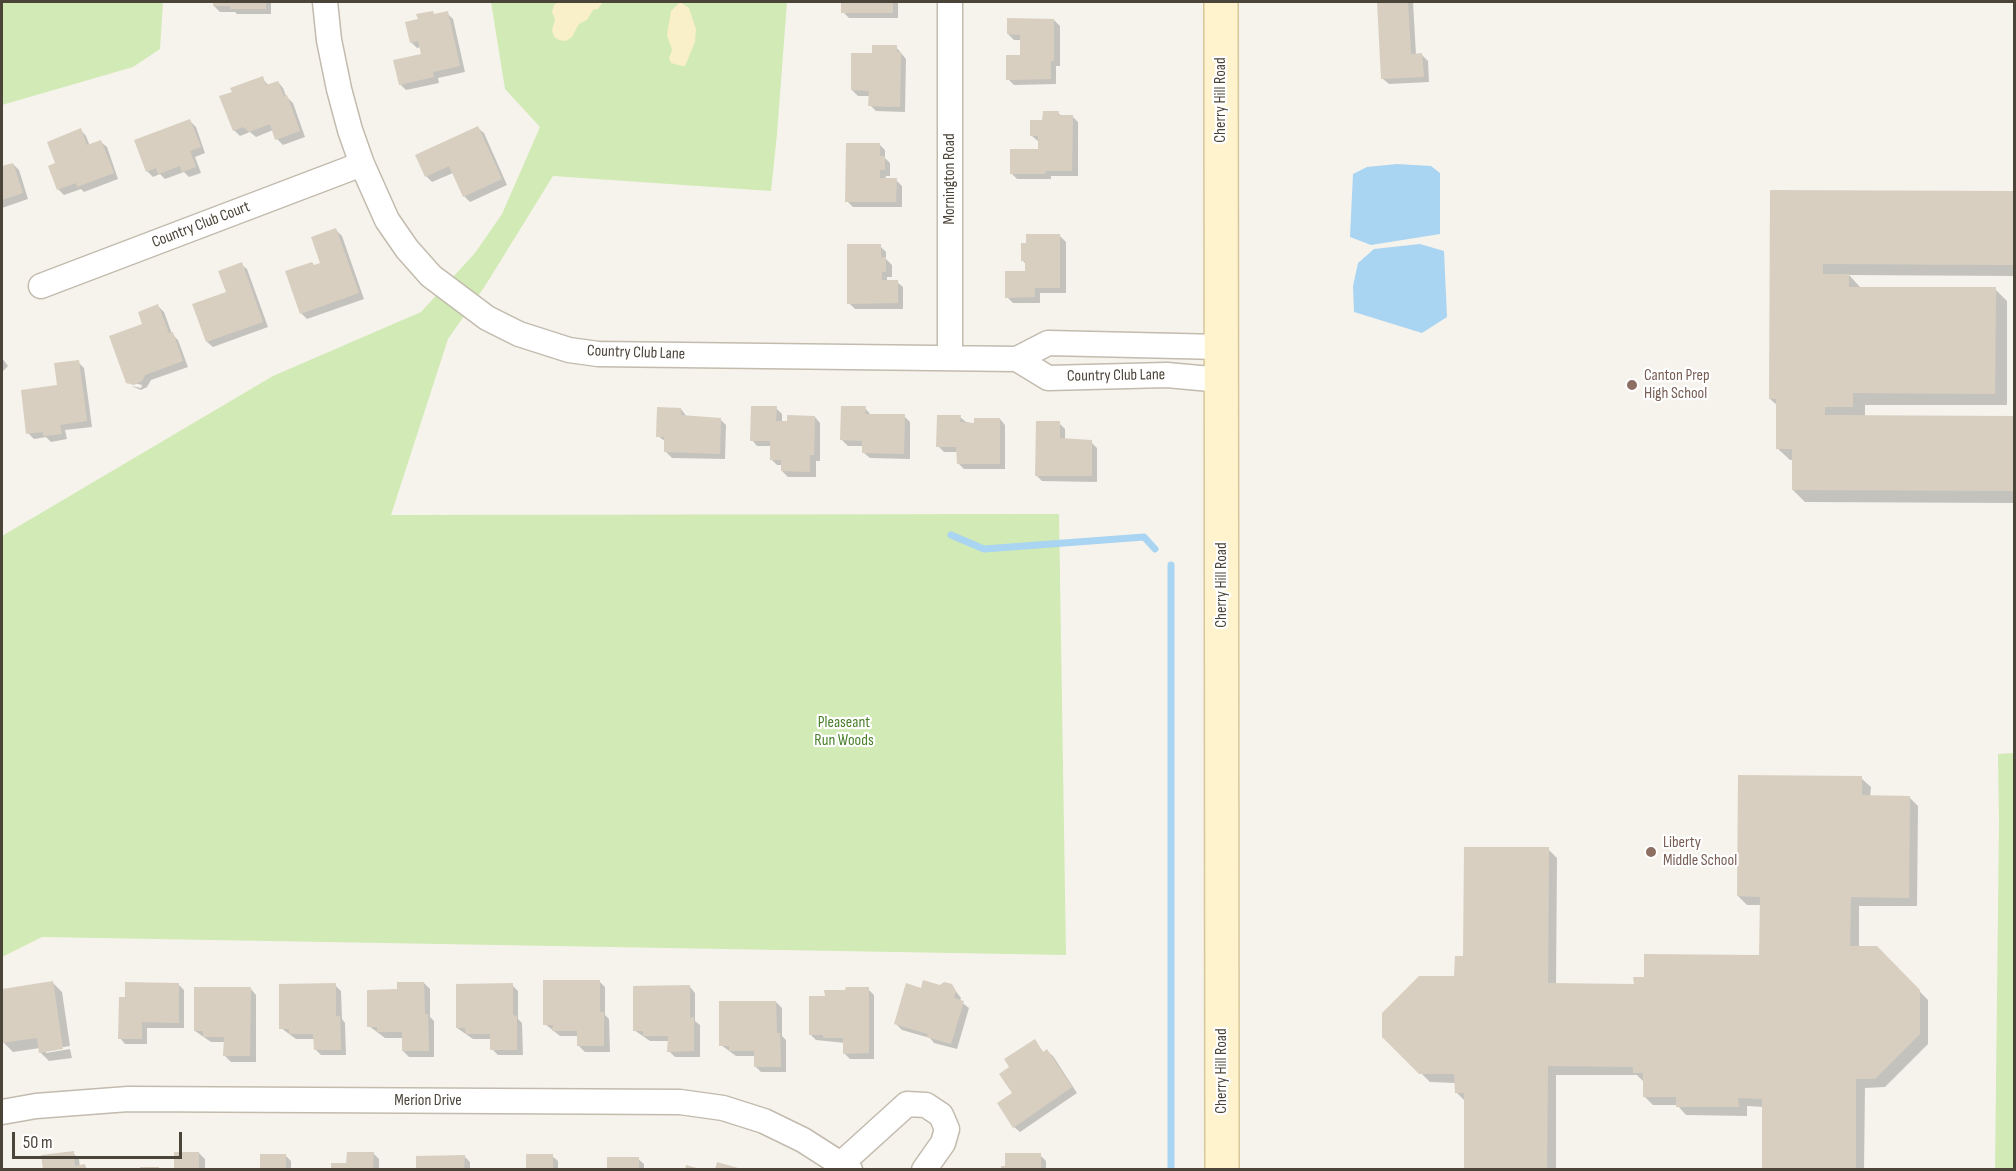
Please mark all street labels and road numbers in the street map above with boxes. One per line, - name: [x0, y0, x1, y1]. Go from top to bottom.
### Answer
- street label: Cherry Hill Road: [1211, 57, 1231, 143]
- street label: Mornington Road: [940, 133, 960, 225]
- street label: Country Club Court: [149, 198, 253, 252]
- street label: Country Club Lane: [587, 342, 685, 364]
- street label: Country Club Lane: [1067, 366, 1165, 386]
- street label: Cherry Hill Road: [1212, 542, 1232, 628]
- street label: Cherry Hill Road: [1212, 1028, 1232, 1114]
- street label: Merion Drive: [394, 1091, 462, 1111]

